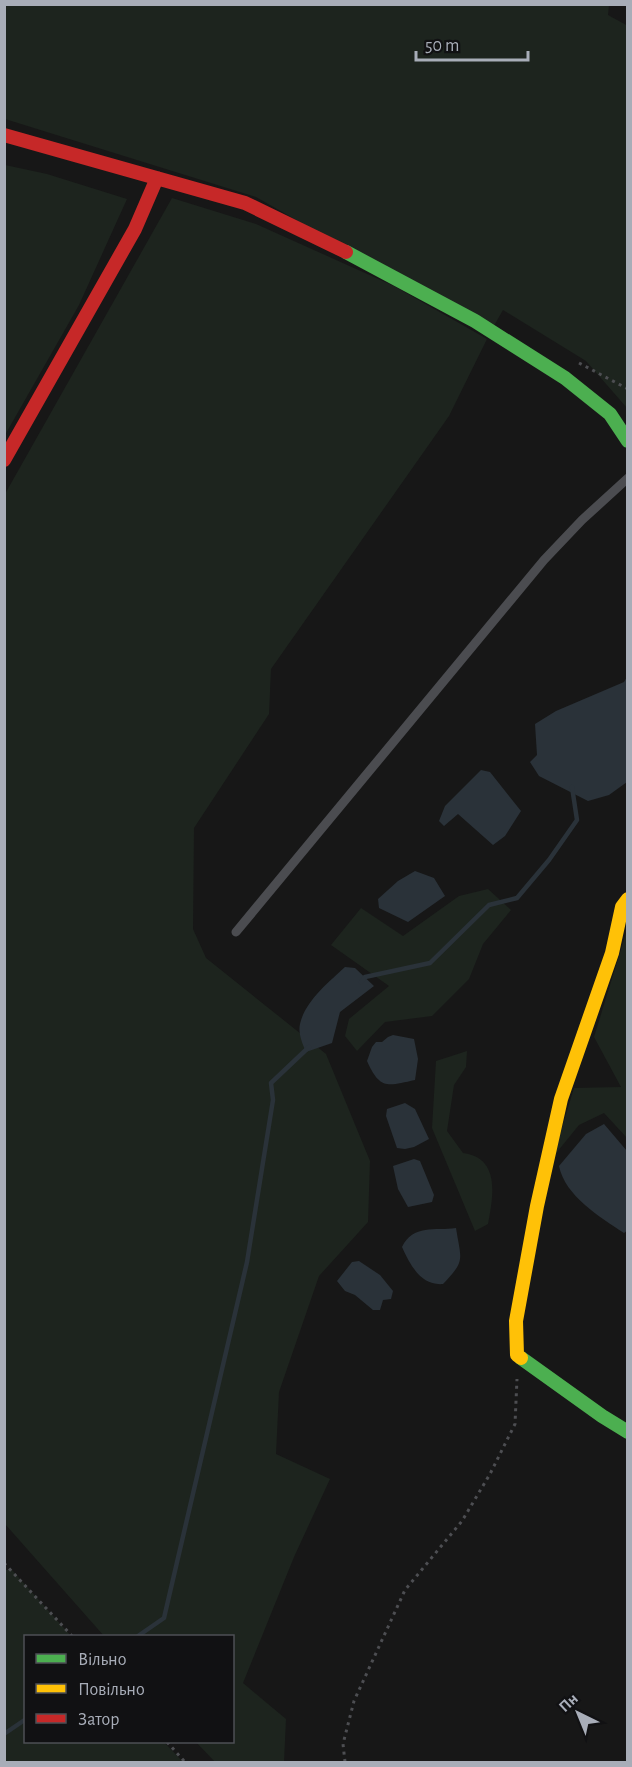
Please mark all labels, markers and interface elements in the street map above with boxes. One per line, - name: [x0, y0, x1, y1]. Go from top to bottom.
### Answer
- scale bar: [416, 24, 528, 62]
- text: 50 m: [425, 37, 459, 55]
- legend: [24, 1635, 234, 1743]
- text: Вільно: [78, 1651, 126, 1669]
- text: Повільно: [78, 1681, 145, 1699]
- north arrow: [548, 1683, 608, 1743]
- text: Пн: [556, 1690, 581, 1715]
- text: Затор: [78, 1711, 119, 1729]

